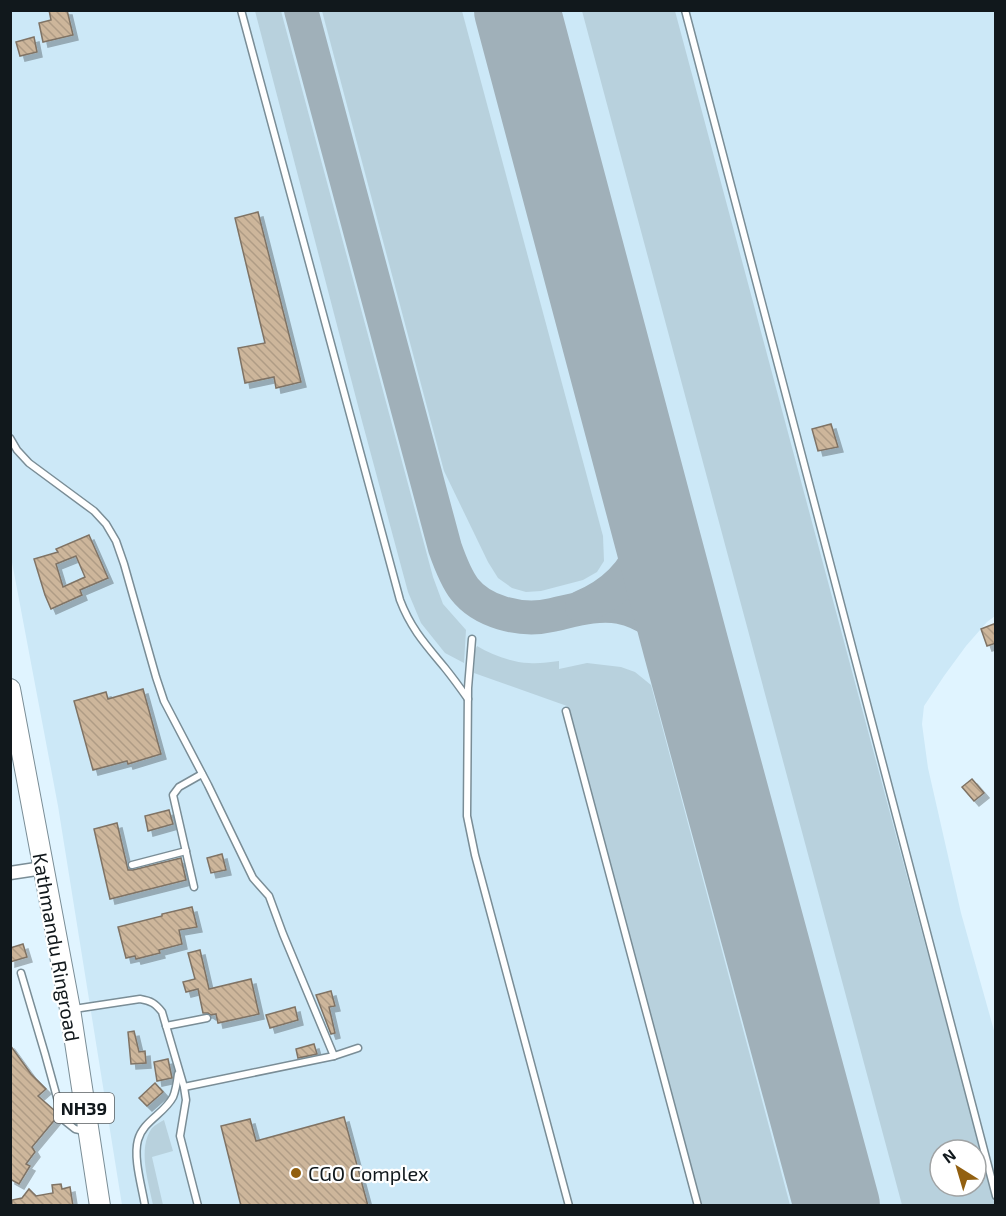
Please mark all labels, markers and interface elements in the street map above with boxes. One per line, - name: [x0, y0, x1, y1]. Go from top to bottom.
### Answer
- street label: Kathmandu Ringroad: [29, 851, 85, 1043]
- road number: NH39: [54, 1093, 114, 1123]
- north arrow: [928, 1138, 988, 1198]
- text: N: [938, 1145, 959, 1167]
- place label: CGO Complex: [308, 1161, 429, 1185]
- marker: CGO Complex: [289, 1166, 303, 1180]

